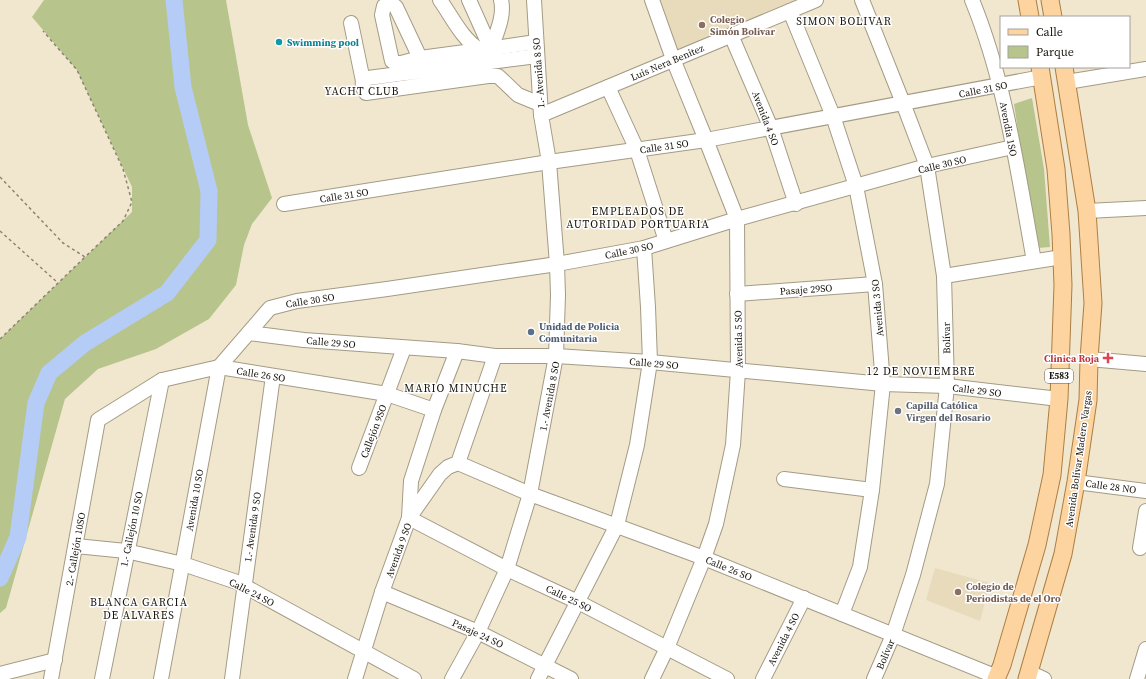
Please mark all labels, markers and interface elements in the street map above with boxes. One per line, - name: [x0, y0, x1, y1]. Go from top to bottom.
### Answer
- place label: Colegio Simón Bolivar: [710, 13, 775, 38]
- district label: SIMON BOLIVAR: [796, 14, 892, 29]
- legend: [1000, 16, 1130, 68]
- marker: Colegio Simón Bolivar: [697, 20, 707, 30]
- text: Calle: [1036, 24, 1063, 40]
- place label: Swimming pool: [287, 36, 359, 49]
- marker: Swimming pool: [274, 37, 284, 47]
- street label: 1.- Avenida 8 SO: [530, 37, 547, 109]
- street label: Luis Nera Benitez: [629, 41, 706, 84]
- text: Parque: [1036, 44, 1074, 60]
- street label: Calle 31 SO: [958, 78, 1009, 101]
- district label: YACHT CLUB: [324, 84, 400, 99]
- street label: Avenida 4 SO: [749, 89, 782, 147]
- street label: Avendia 1SO: [997, 101, 1020, 157]
- street label: Calle 31 SO: [639, 137, 689, 156]
- street label: Calle 30 SO: [917, 153, 968, 176]
- street label: Calle 31 SO: [319, 185, 369, 206]
- district label: EMPLEADOS DE AUTORIDAD PORTUARIA: [566, 204, 710, 232]
- street label: Calle 30 SO: [604, 239, 655, 262]
- street label: Avenida 3 SO: [869, 279, 886, 337]
- street label: Pasaje 29SO: [779, 281, 833, 298]
- street label: Calle 30 SO: [285, 290, 335, 311]
- street label: Avenida 5 SO: [731, 310, 746, 368]
- place label: Unidad de Policia Comunitaria: [539, 320, 620, 345]
- street label: Bolívar: [940, 321, 953, 354]
- marker: Unidad de Policia Comunitaria: [526, 327, 536, 337]
- street label: Calle 29 SO: [306, 334, 356, 351]
- place label: Clinica Roja: [1044, 352, 1100, 365]
- marker: Clinica Roja: [1102, 352, 1114, 364]
- street label: Calle 29 SO: [629, 355, 679, 372]
- street label: 1.- Avenida 8 SO: [536, 360, 563, 432]
- street label: Calle 26 SO: [236, 364, 286, 385]
- district label: 12 DE NOVIEMBRE: [867, 364, 975, 379]
- road number: E583: [1045, 369, 1073, 383]
- district label: MARIO MINUCHE: [404, 381, 508, 396]
- street label: Calle 29 SO: [952, 381, 1002, 400]
- street label: Avenida Bolívar Madero Vargas: [1062, 390, 1095, 528]
- place label: Capilla Católica Virgen del Rosario: [906, 399, 991, 424]
- street label: Callejón 9SO: [357, 403, 390, 460]
- marker: Capilla Católica Virgen del Rosario: [893, 406, 903, 416]
- street label: Avenida 10 SO: [183, 468, 206, 532]
- street label: Calle 28 NO: [1085, 476, 1137, 497]
- street label: 1.- Callejón 10 SO: [117, 490, 146, 568]
- street label: 1.- Avenida 9 SO: [241, 491, 264, 563]
- street label: 2.- Callejón 10SO: [63, 511, 88, 587]
- street label: Avenida 9 SO: [383, 521, 414, 579]
- street label: Calle 26 SO: [704, 553, 754, 584]
- street label: Calle 24 SO: [227, 575, 277, 609]
- place label: Colegio de Periodistas de el Oro: [966, 580, 1061, 605]
- street label: Calle 25 SO: [544, 582, 594, 615]
- marker: Colegio de Periodistas de el Oro: [953, 587, 963, 597]
- district label: BLANCA GARCIA DE ALVARES: [90, 595, 188, 623]
- street label: Avenida 4 SO: [765, 611, 802, 668]
- street label: Pasaje 24 SO: [450, 616, 506, 651]
- street label: Bolívar: [873, 636, 898, 671]

